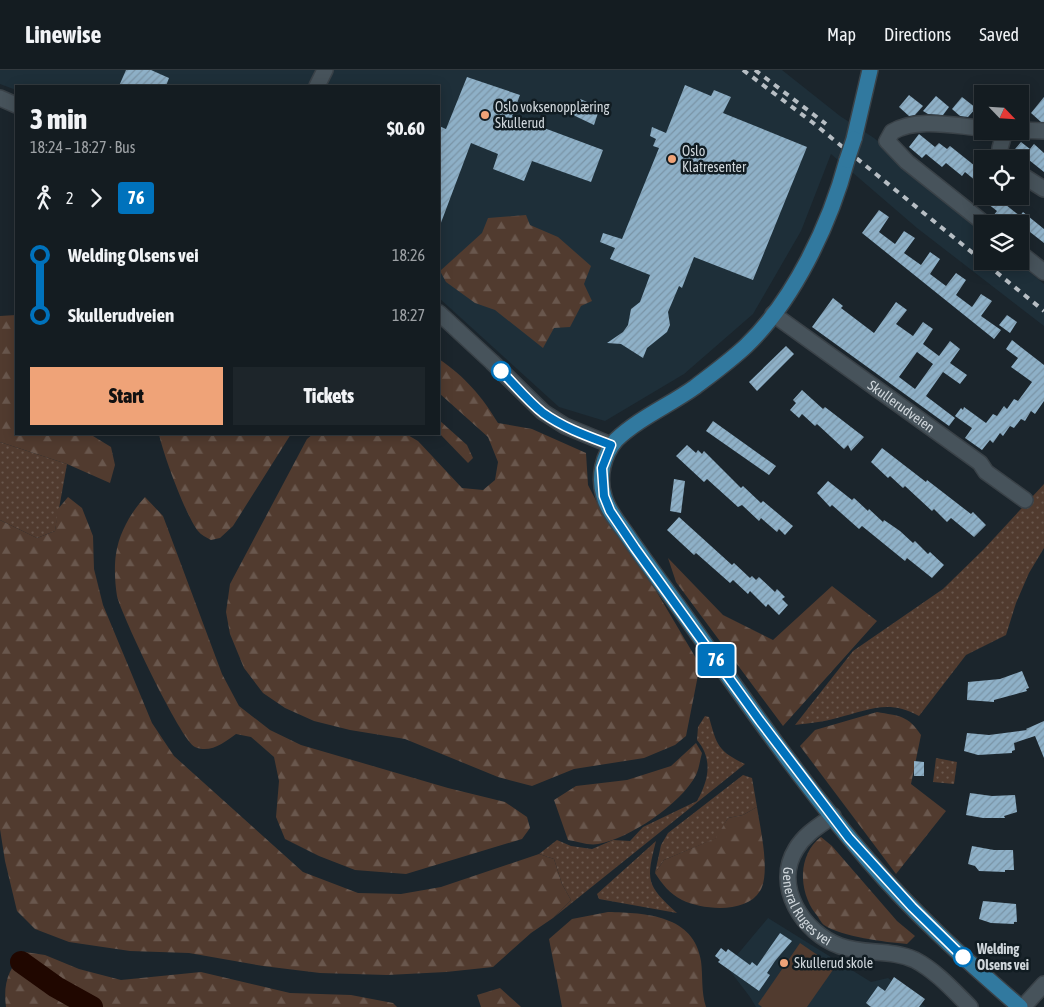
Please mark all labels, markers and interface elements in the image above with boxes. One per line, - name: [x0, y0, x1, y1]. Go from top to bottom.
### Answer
- text: Linewise: [25, 21, 101, 48]
- text: Map: [827, 24, 856, 45]
- text: Directions: [884, 24, 951, 45]
- text: Saved: [979, 24, 1019, 45]
- north arrow: [974, 85, 1029, 140]
- map controls: [974, 85, 1029, 270]
- place label: Oslo voksenopplæring Skullerud: [495, 99, 609, 131]
- text: 3 min: [30, 103, 87, 135]
- marker: Oslo voksenopplæring Skullerud: [479, 109, 491, 121]
- text: $0.60: [387, 117, 425, 139]
- text: 18:24 – 18:27 · Bus: [30, 138, 135, 156]
- place label: Oslo Klatresenter: [682, 143, 747, 175]
- button: locate: [974, 150, 1029, 205]
- marker: Oslo Klatresenter: [666, 153, 678, 165]
- icon: walk: [30, 184, 58, 212]
- icon: forward: [82, 184, 110, 212]
- text: 76: [128, 187, 144, 208]
- text: 2: [66, 189, 74, 207]
- button: layers: [974, 215, 1029, 270]
- text: Welding Olsens vei: [68, 244, 199, 266]
- text: 18:26: [392, 246, 425, 264]
- text: Skullerudveien: [68, 304, 174, 326]
- text: 18:27: [392, 306, 425, 324]
- unlabelled marker: [491, 361, 511, 381]
- button: Start: [30, 367, 223, 425]
- button: Tickets: [233, 367, 425, 425]
- street label: Skullerudveien: [865, 377, 938, 436]
- line badge: 76: [694, 644, 738, 676]
- text: 76: [708, 649, 724, 670]
- street label: General Ruges vei: [780, 866, 834, 949]
- place label: Welding Olsens vei: [976, 941, 1029, 973]
- marker: Welding Olsens vei: [953, 947, 973, 967]
- place label: Skullerud skole: [794, 955, 873, 971]
- marker: Skullerud skole: [778, 957, 790, 969]

